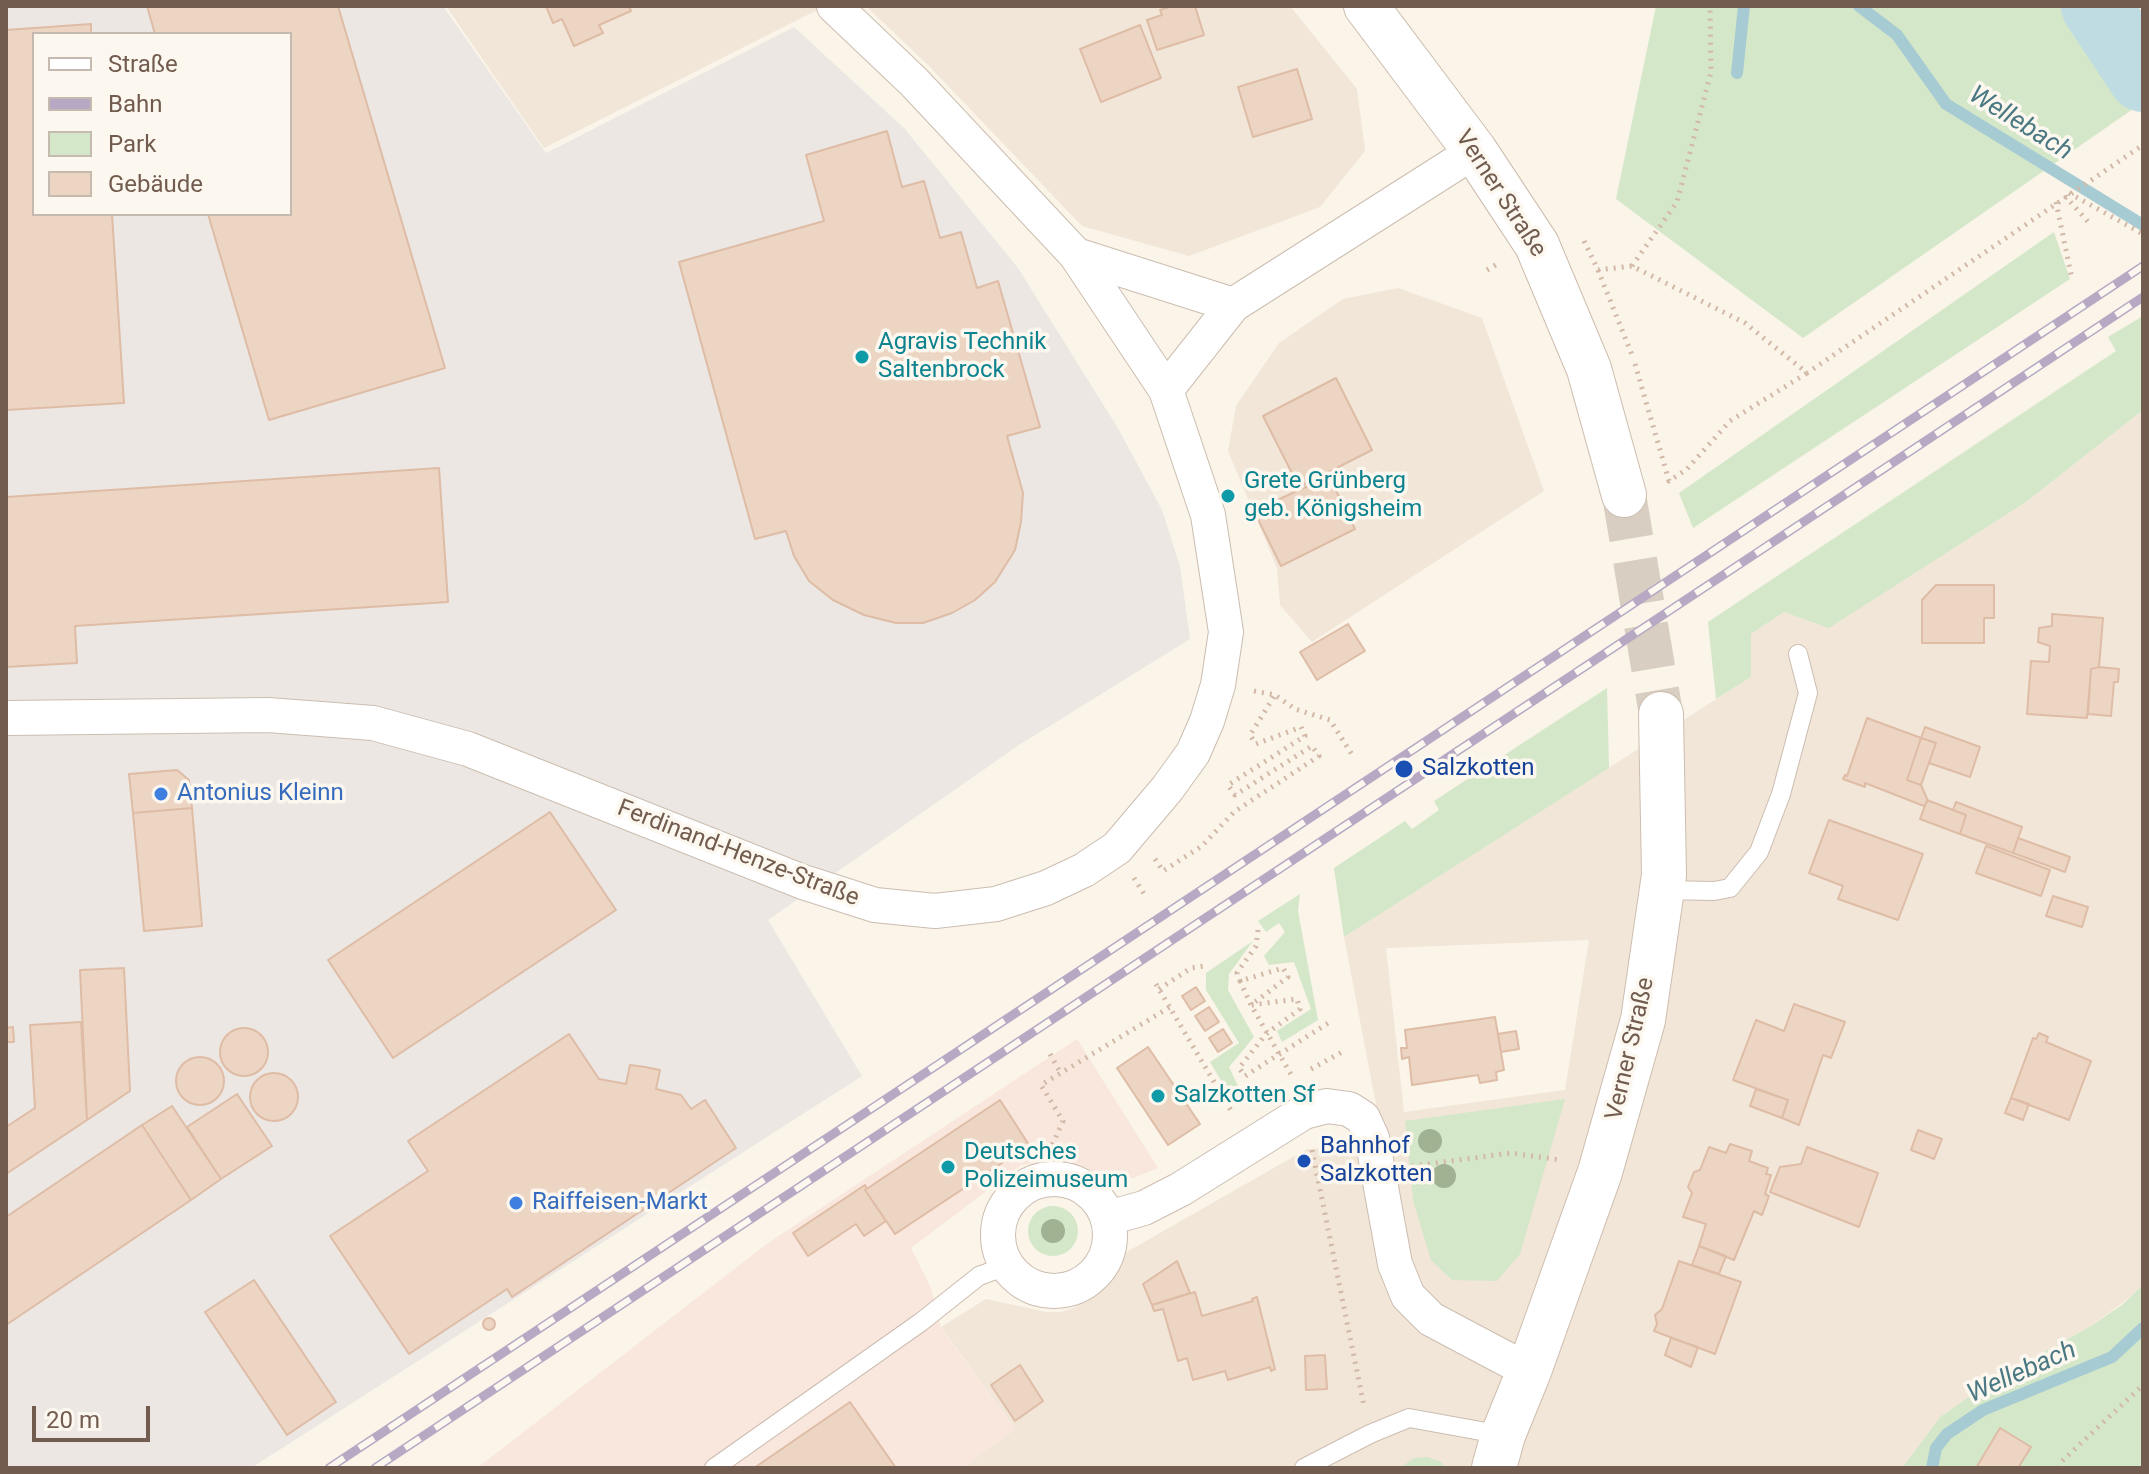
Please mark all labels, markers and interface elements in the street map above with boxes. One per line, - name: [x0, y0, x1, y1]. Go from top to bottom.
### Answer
- legend: [32, 32, 292, 216]
- text: Straße: [108, 50, 178, 78]
- water label: Wellebach: [1963, 80, 2077, 168]
- text: Bahn: [108, 90, 162, 118]
- street label: Verner Straße: [1448, 125, 1552, 263]
- text: Park: [108, 130, 156, 158]
- text: Gebäude: [108, 170, 203, 198]
- place label: Agravis Technik Saltenbrock: [878, 329, 1046, 385]
- marker: Agravis Technik Saltenbrock: [853, 348, 871, 366]
- place label: Grete Grünberg geb. Königsheim: [1244, 468, 1422, 524]
- marker: Grete Grünberg geb. Königsheim: [1219, 487, 1237, 505]
- place label: Salzkotten: [1422, 755, 1535, 783]
- marker: Salzkotten: [1393, 758, 1415, 780]
- place label: Antonius Kleinn: [177, 780, 344, 808]
- marker: Antonius Kleinn: [152, 785, 170, 803]
- street label: Ferdinand-Henze-Straße: [613, 795, 863, 913]
- street label: Verner Straße: [1601, 975, 1661, 1123]
- place label: Salzkotten Sf: [1174, 1082, 1315, 1110]
- marker: Salzkotten Sf: [1149, 1087, 1167, 1105]
- place label: Bahnhof Salzkotten: [1320, 1133, 1433, 1189]
- place label: Deutsches Polizeimuseum: [964, 1139, 1128, 1195]
- marker: Bahnhof Salzkotten: [1295, 1152, 1313, 1170]
- marker: Deutsches Polizeimuseum: [939, 1158, 957, 1176]
- place label: Raiffeisen-Markt: [532, 1189, 708, 1217]
- marker: Raiffeisen-Markt: [507, 1194, 525, 1212]
- water label: Wellebach: [1963, 1335, 2081, 1411]
- scale bar: [36, 1390, 154, 1440]
- text: 20 m: [46, 1406, 100, 1434]

